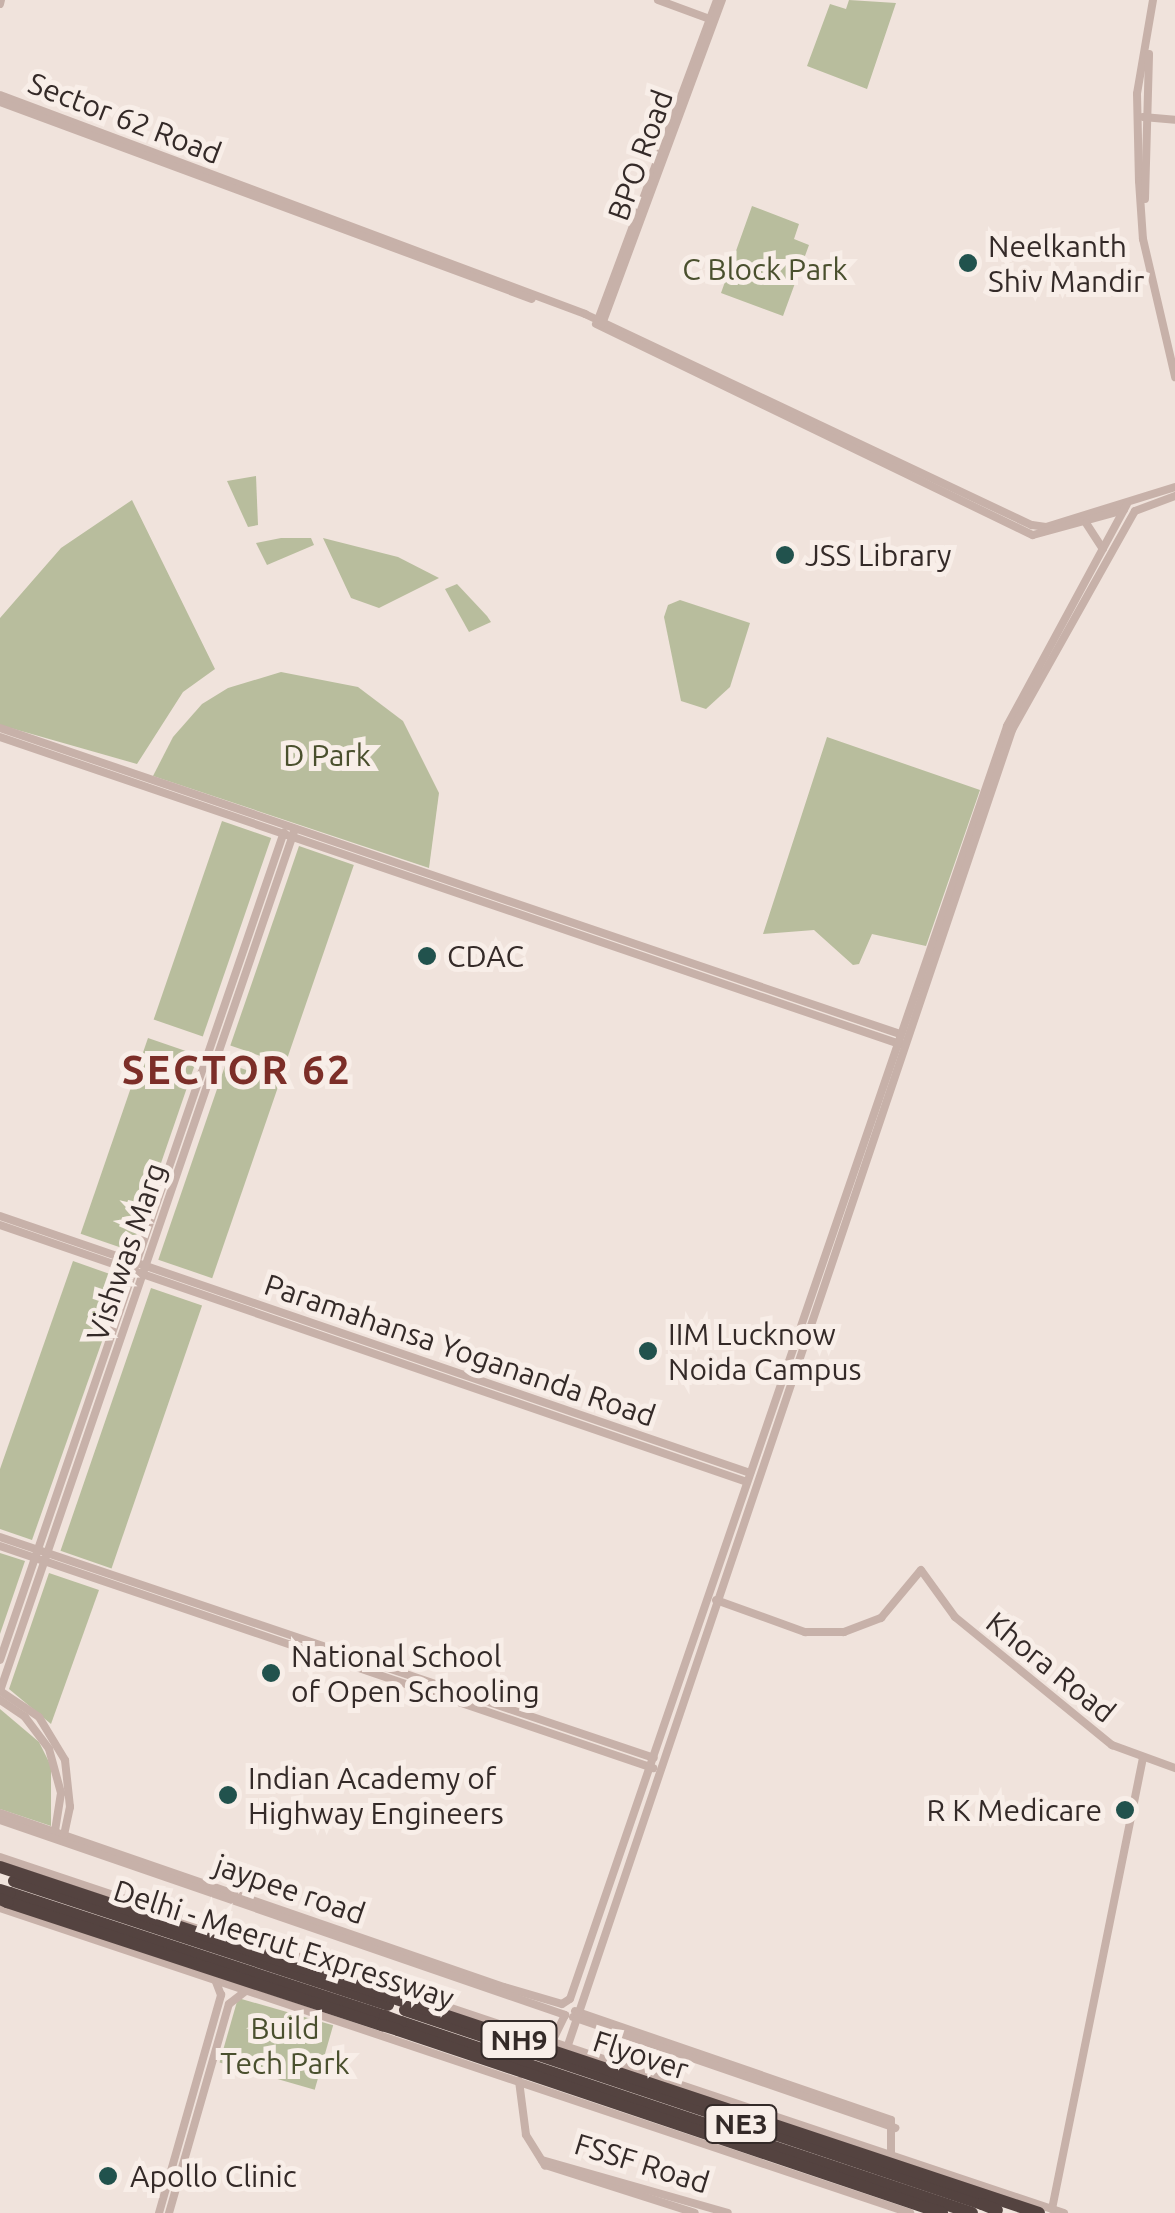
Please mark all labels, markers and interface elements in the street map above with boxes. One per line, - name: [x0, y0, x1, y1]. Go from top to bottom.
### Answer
- street label: Sector 62 Road: [24, 65, 226, 171]
- street label: BPO Road: [600, 85, 680, 225]
- place label: Neelkanth Shiv Mandir: [988, 228, 1144, 298]
- park label: C Block Park: [682, 251, 848, 287]
- marker: Neelkanth Shiv Mandir: [957, 252, 979, 274]
- place label: JSS Library: [805, 537, 951, 573]
- marker: JSS Library: [774, 544, 796, 566]
- park label: D Park: [283, 737, 371, 773]
- place label: CDAC: [447, 938, 524, 974]
- marker: CDAC: [416, 945, 438, 967]
- district label: SECTOR 62: [122, 1046, 352, 1094]
- street label: Vishwas Marg: [79, 1158, 173, 1346]
- street label: Paramahansa Yogananda Road: [260, 1266, 660, 1434]
- place label: IIM Lucknow Noida Campus: [668, 1316, 862, 1386]
- marker: IIM Lucknow Noida Campus: [637, 1340, 659, 1362]
- street label: Khora Road: [979, 1604, 1123, 1730]
- place label: National School of Open Schooling: [291, 1638, 540, 1708]
- marker: National School of Open Schooling: [260, 1662, 282, 1684]
- place label: Indian Academy of Highway Engineers: [248, 1760, 504, 1830]
- marker: Indian Academy of Highway Engineers: [217, 1784, 239, 1806]
- place label: R K Medicare: [927, 1792, 1102, 1828]
- marker: R K Medicare: [1112, 1797, 1138, 1823]
- street label: jaypee road: [210, 1846, 370, 1932]
- street label: Delhi - Meerut Expressway: [109, 1872, 459, 2016]
- park label: Build Tech Park: [220, 2010, 350, 2080]
- road number: NH9: [479, 2017, 559, 2063]
- street label: Flyover: [589, 2023, 693, 2087]
- road number: NE3: [704, 2101, 778, 2147]
- street label: FSSF Road: [570, 2125, 714, 2201]
- place label: Apollo Clinic: [130, 2158, 297, 2194]
- marker: Apollo Clinic: [95, 2163, 121, 2189]

